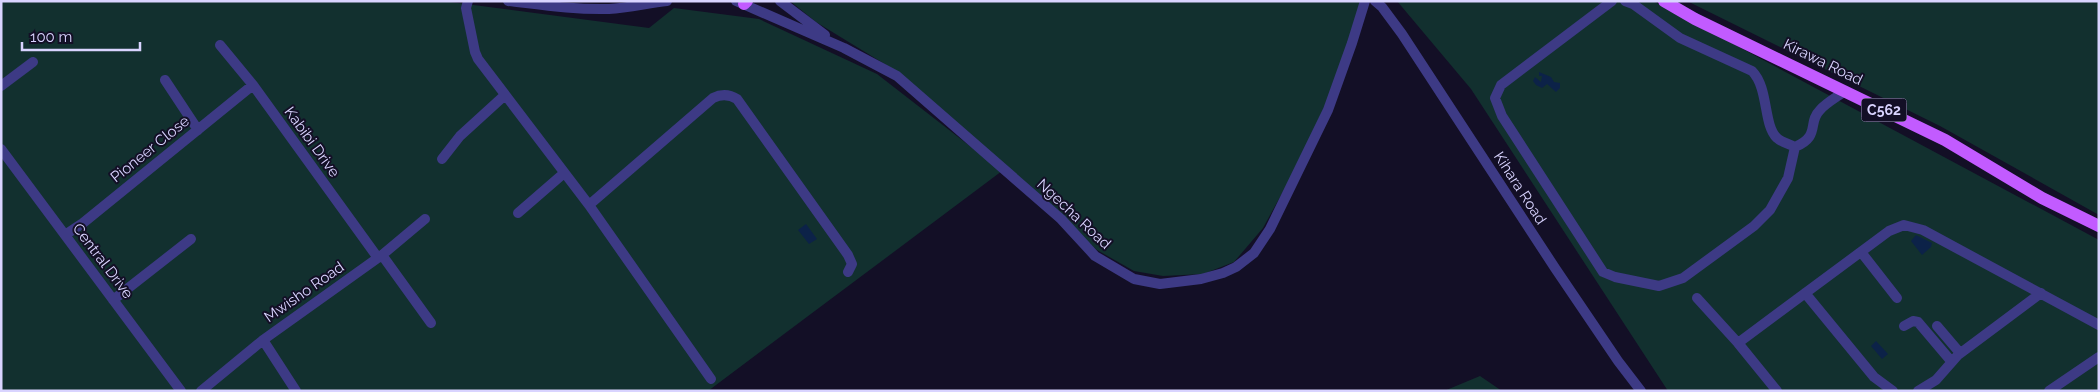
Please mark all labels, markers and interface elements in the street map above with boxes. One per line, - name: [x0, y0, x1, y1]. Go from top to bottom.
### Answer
- scale bar: [22, 20, 140, 52]
- text: 100 m: [30, 28, 72, 46]
- street label: Kirawa Road: [1780, 35, 1866, 89]
- road number: C562: [1862, 98, 1906, 122]
- street label: Kabibi Drive: [280, 103, 344, 181]
- street label: Pioneer Close: [107, 112, 193, 186]
- street label: Kihara Road: [1490, 148, 1550, 228]
- street label: Ngecha Road: [1033, 175, 1115, 253]
- street label: Central Drive: [69, 220, 137, 302]
- street label: Mwisho Road: [261, 258, 347, 326]

